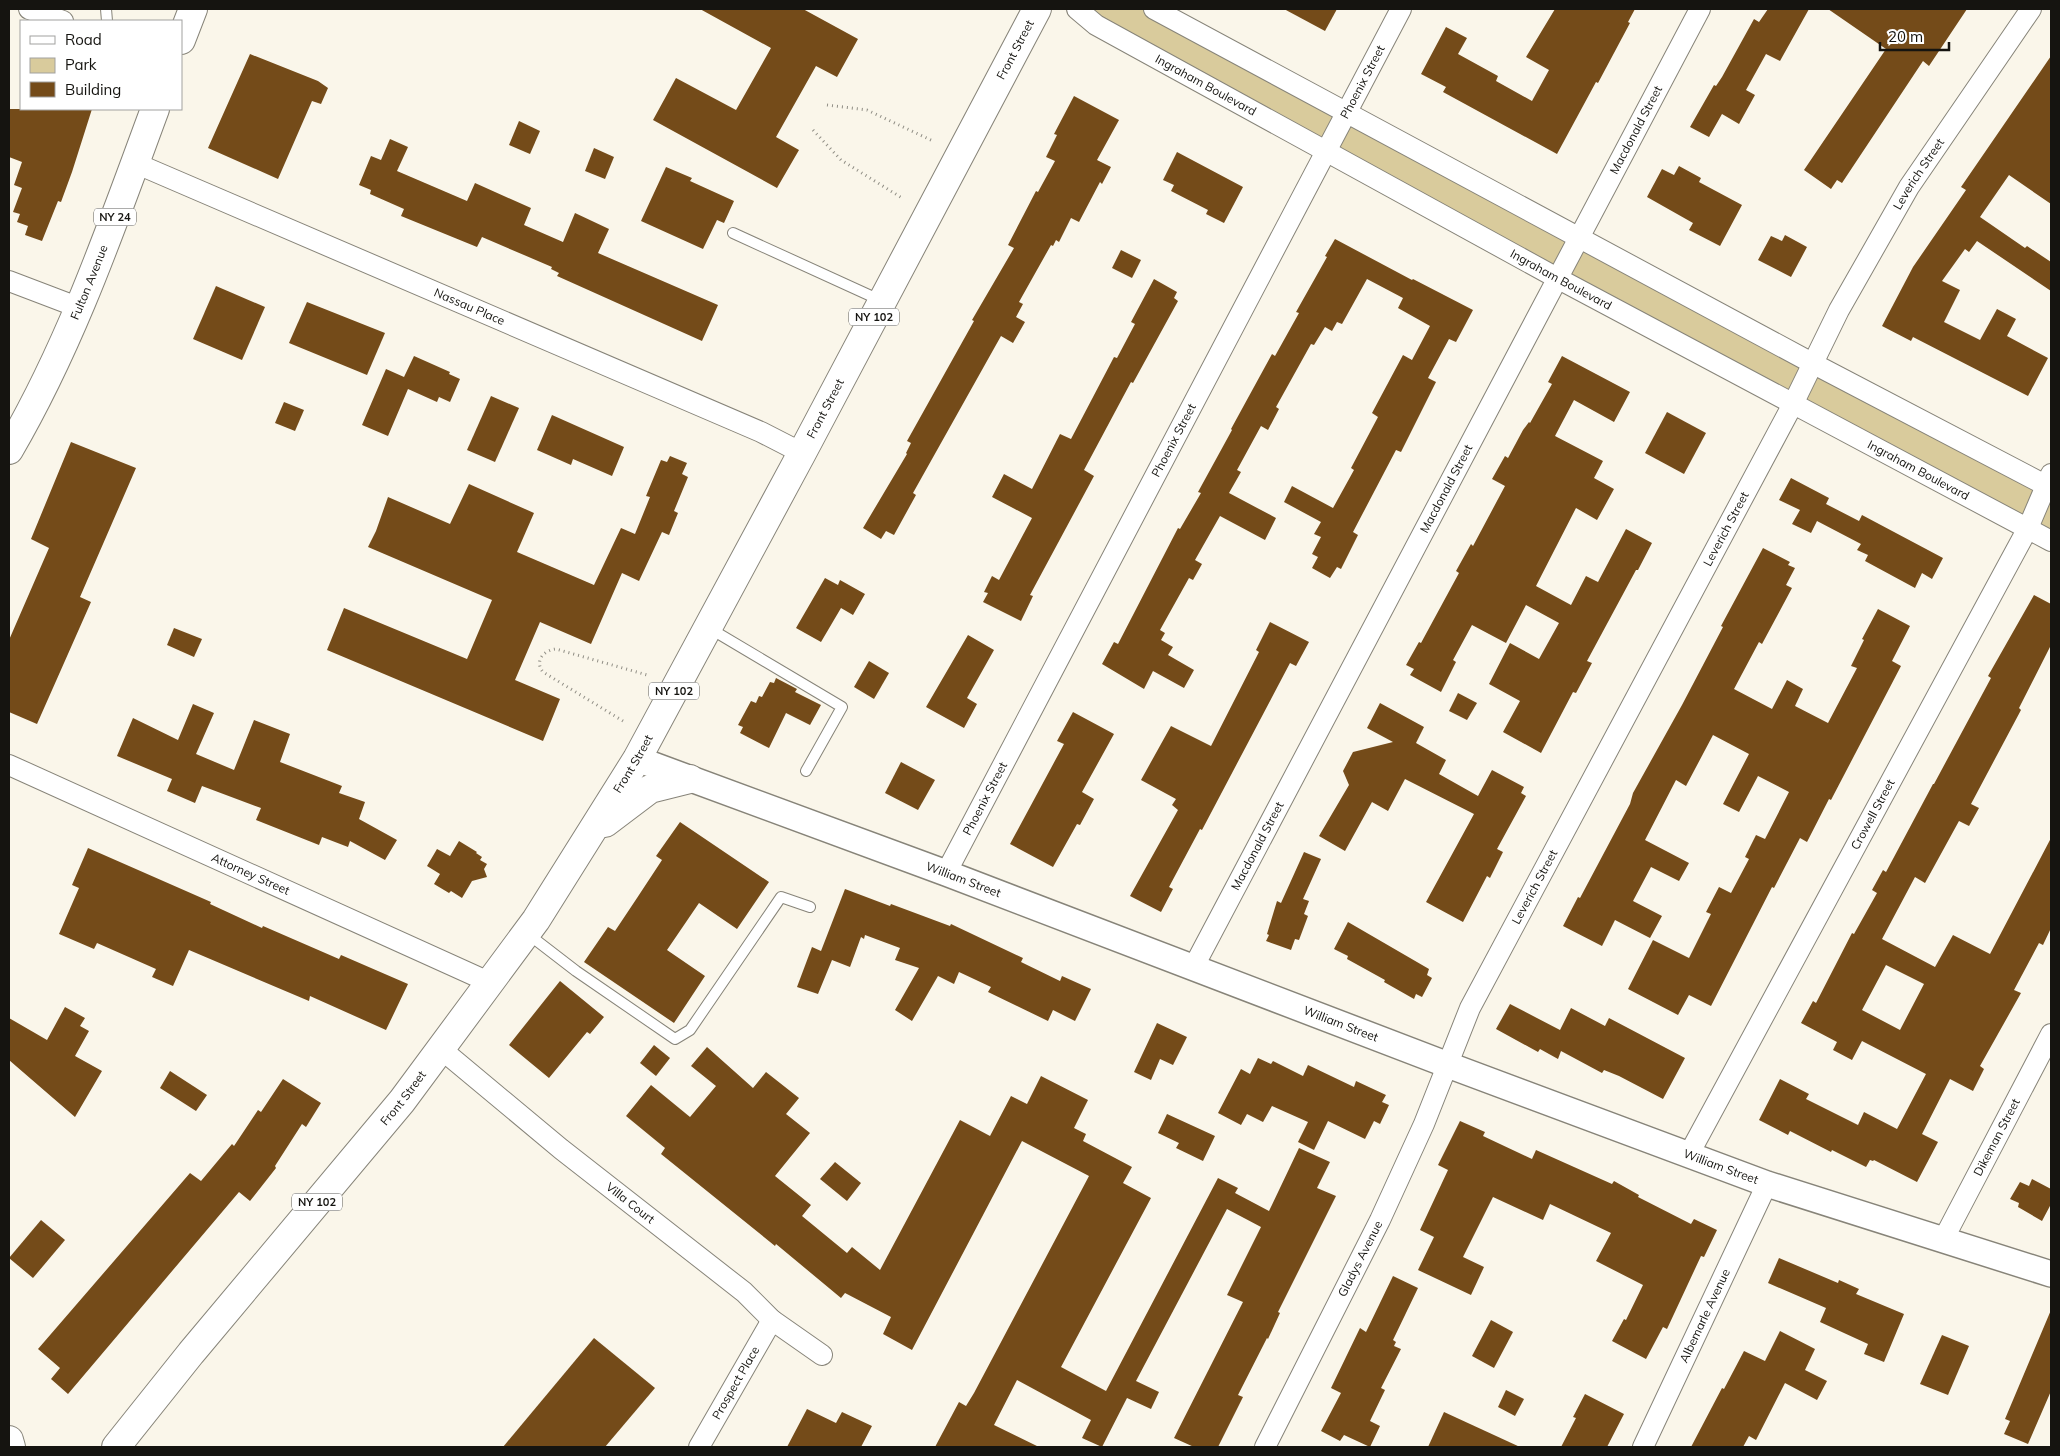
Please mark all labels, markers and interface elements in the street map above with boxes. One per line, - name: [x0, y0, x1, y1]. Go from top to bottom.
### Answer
- street label: Front Street: [993, 17, 1037, 82]
- legend: [20, 20, 182, 110]
- scale bar: [1880, 20, 1949, 52]
- text: 20 m: [1888, 27, 1923, 46]
- text: Road: [65, 30, 102, 49]
- street label: Phoenix Street: [1337, 42, 1388, 121]
- street label: Ingraham Boulevard: [1153, 51, 1259, 119]
- text: Park: [65, 55, 97, 74]
- text: Building: [65, 80, 121, 99]
- street label: Macdonald Street: [1606, 83, 1665, 177]
- street label: Leverich Street: [1890, 135, 1947, 212]
- road number: NY 24: [94, 208, 136, 226]
- street label: Fulton Avenue: [67, 243, 111, 322]
- street label: Ingraham Boulevard: [1508, 246, 1614, 313]
- street label: Nassau Place: [432, 284, 507, 328]
- road number: NY 102: [849, 308, 899, 326]
- street label: Front Street: [803, 376, 847, 441]
- street label: Phoenix Street: [1148, 401, 1199, 479]
- street label: Ingraham Boulevard: [1865, 437, 1972, 503]
- street label: Macdonald Street: [1416, 442, 1475, 535]
- street label: Leverich Street: [1700, 489, 1752, 569]
- road number: NY 102: [649, 682, 699, 699]
- street label: Front Street: [610, 732, 656, 796]
- street label: Phoenix Street: [959, 759, 1010, 838]
- street label: Crowell Street: [1847, 776, 1898, 852]
- street label: Macdonald Street: [1228, 799, 1287, 893]
- street label: Leverich Street: [1508, 847, 1560, 927]
- street label: Attorney Street: [209, 850, 292, 898]
- street label: William Street: [924, 858, 1003, 900]
- street label: William Street: [1301, 1002, 1380, 1045]
- street label: Front Street: [377, 1067, 429, 1128]
- street label: Dikeman Street: [1970, 1096, 2023, 1178]
- street label: William Street: [1681, 1145, 1761, 1187]
- street label: Villa Court: [603, 1179, 658, 1226]
- road number: NY 102: [292, 1194, 342, 1210]
- street label: Gladys Avenue: [1334, 1218, 1385, 1299]
- street label: Albemarle Avenue: [1676, 1266, 1733, 1365]
- street label: Prospect Place: [708, 1343, 762, 1422]

